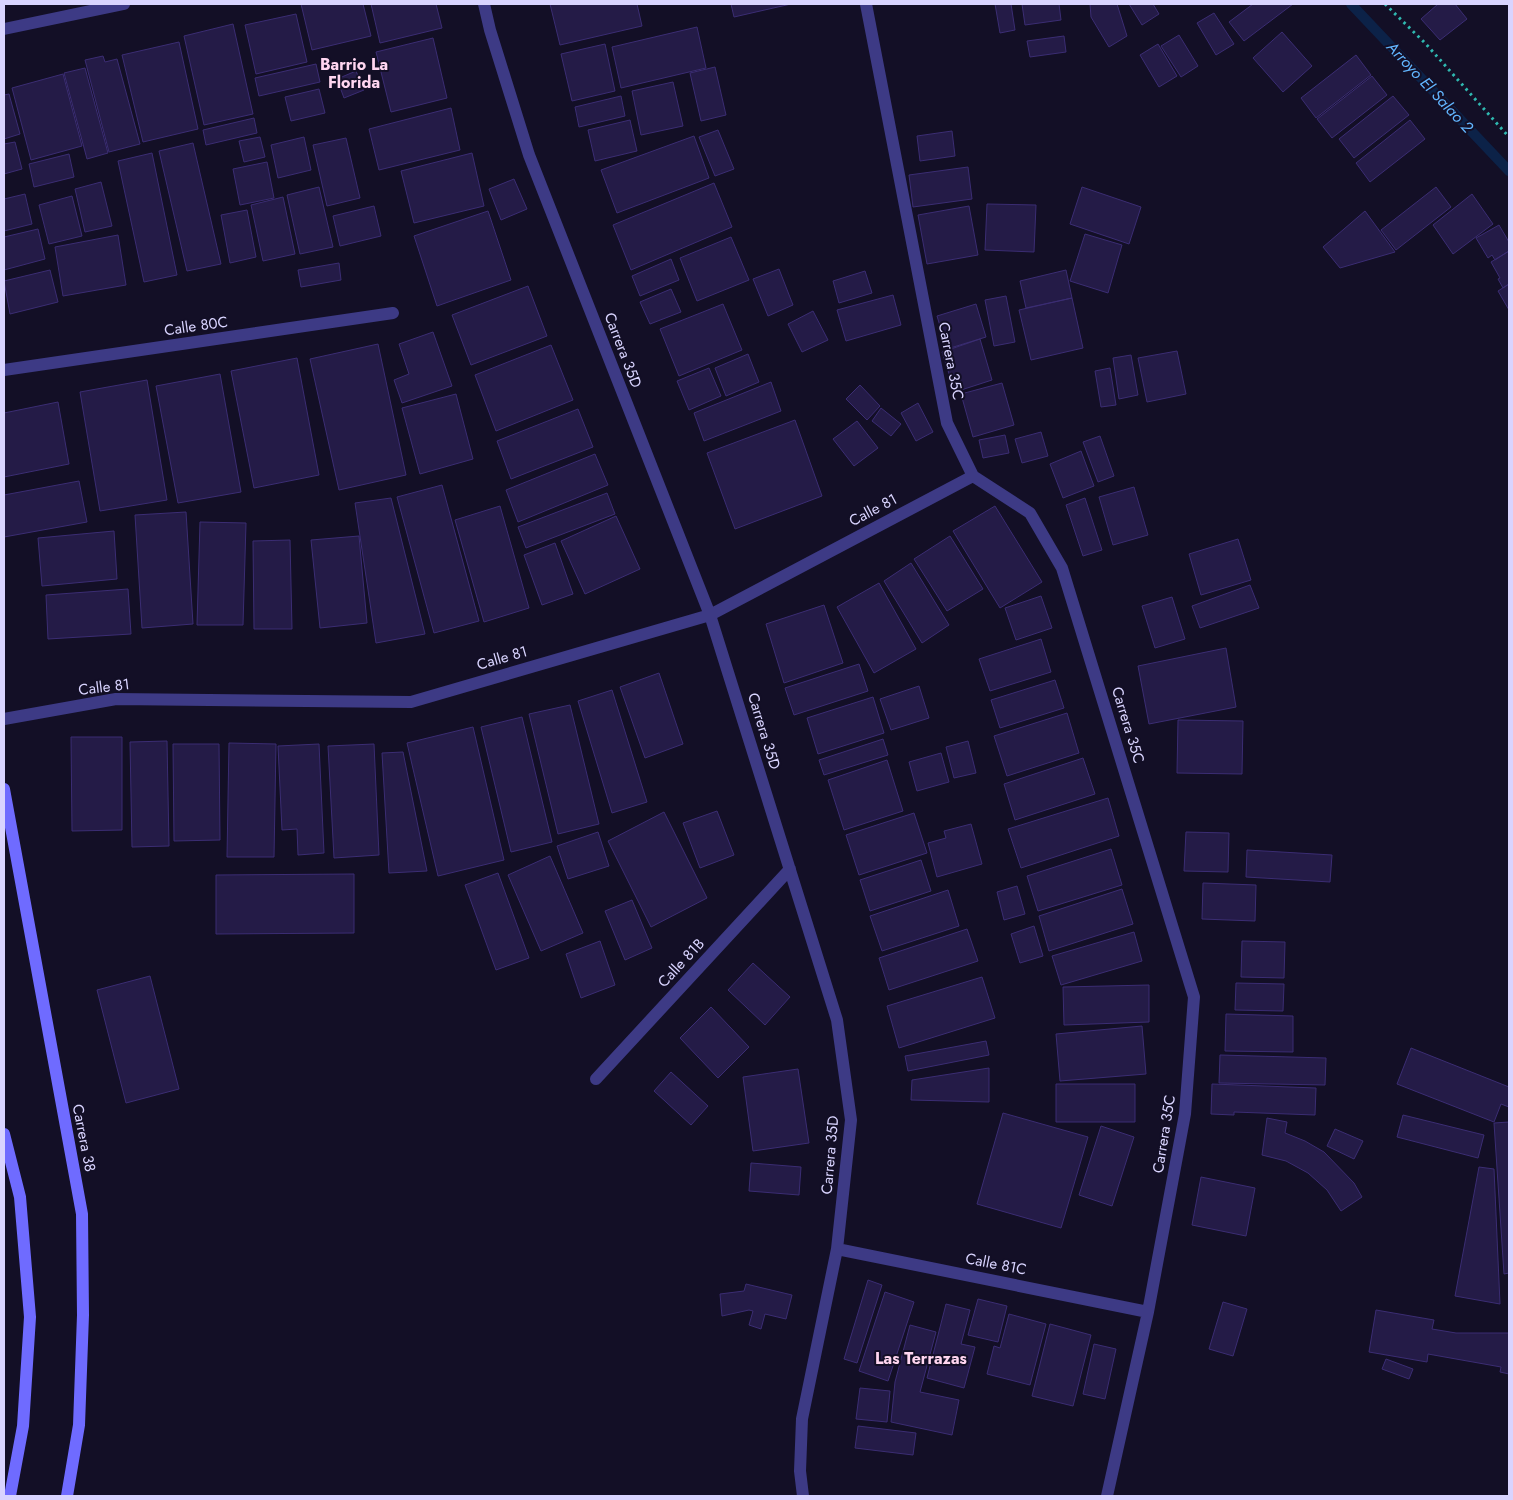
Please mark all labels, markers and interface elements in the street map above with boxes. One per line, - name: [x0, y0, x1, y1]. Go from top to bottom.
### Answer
- water label: Arroyo El Salao 2: [1381, 35, 1479, 139]
- district label: Barrio La Florida: [320, 53, 388, 94]
- street label: Carrera 35D: [599, 309, 647, 391]
- street label: Calle 80C: [163, 311, 229, 341]
- street label: Carrera 35C: [933, 320, 969, 402]
- street label: Calle 81: [845, 488, 901, 532]
- street label: Calle 81: [474, 640, 530, 676]
- street label: Calle 81: [77, 673, 131, 701]
- street label: Carrera 35C: [1106, 684, 1150, 766]
- street label: Carrera 35D: [742, 690, 786, 772]
- street label: Calle 81B: [653, 934, 709, 992]
- street label: Carrera 35C: [1147, 1093, 1181, 1175]
- street label: Carrera 38: [67, 1102, 101, 1174]
- street label: Carrera 35D: [816, 1115, 844, 1195]
- street label: Calle 81C: [964, 1247, 1028, 1281]
- district label: Las Terrazas: [875, 1347, 967, 1370]

